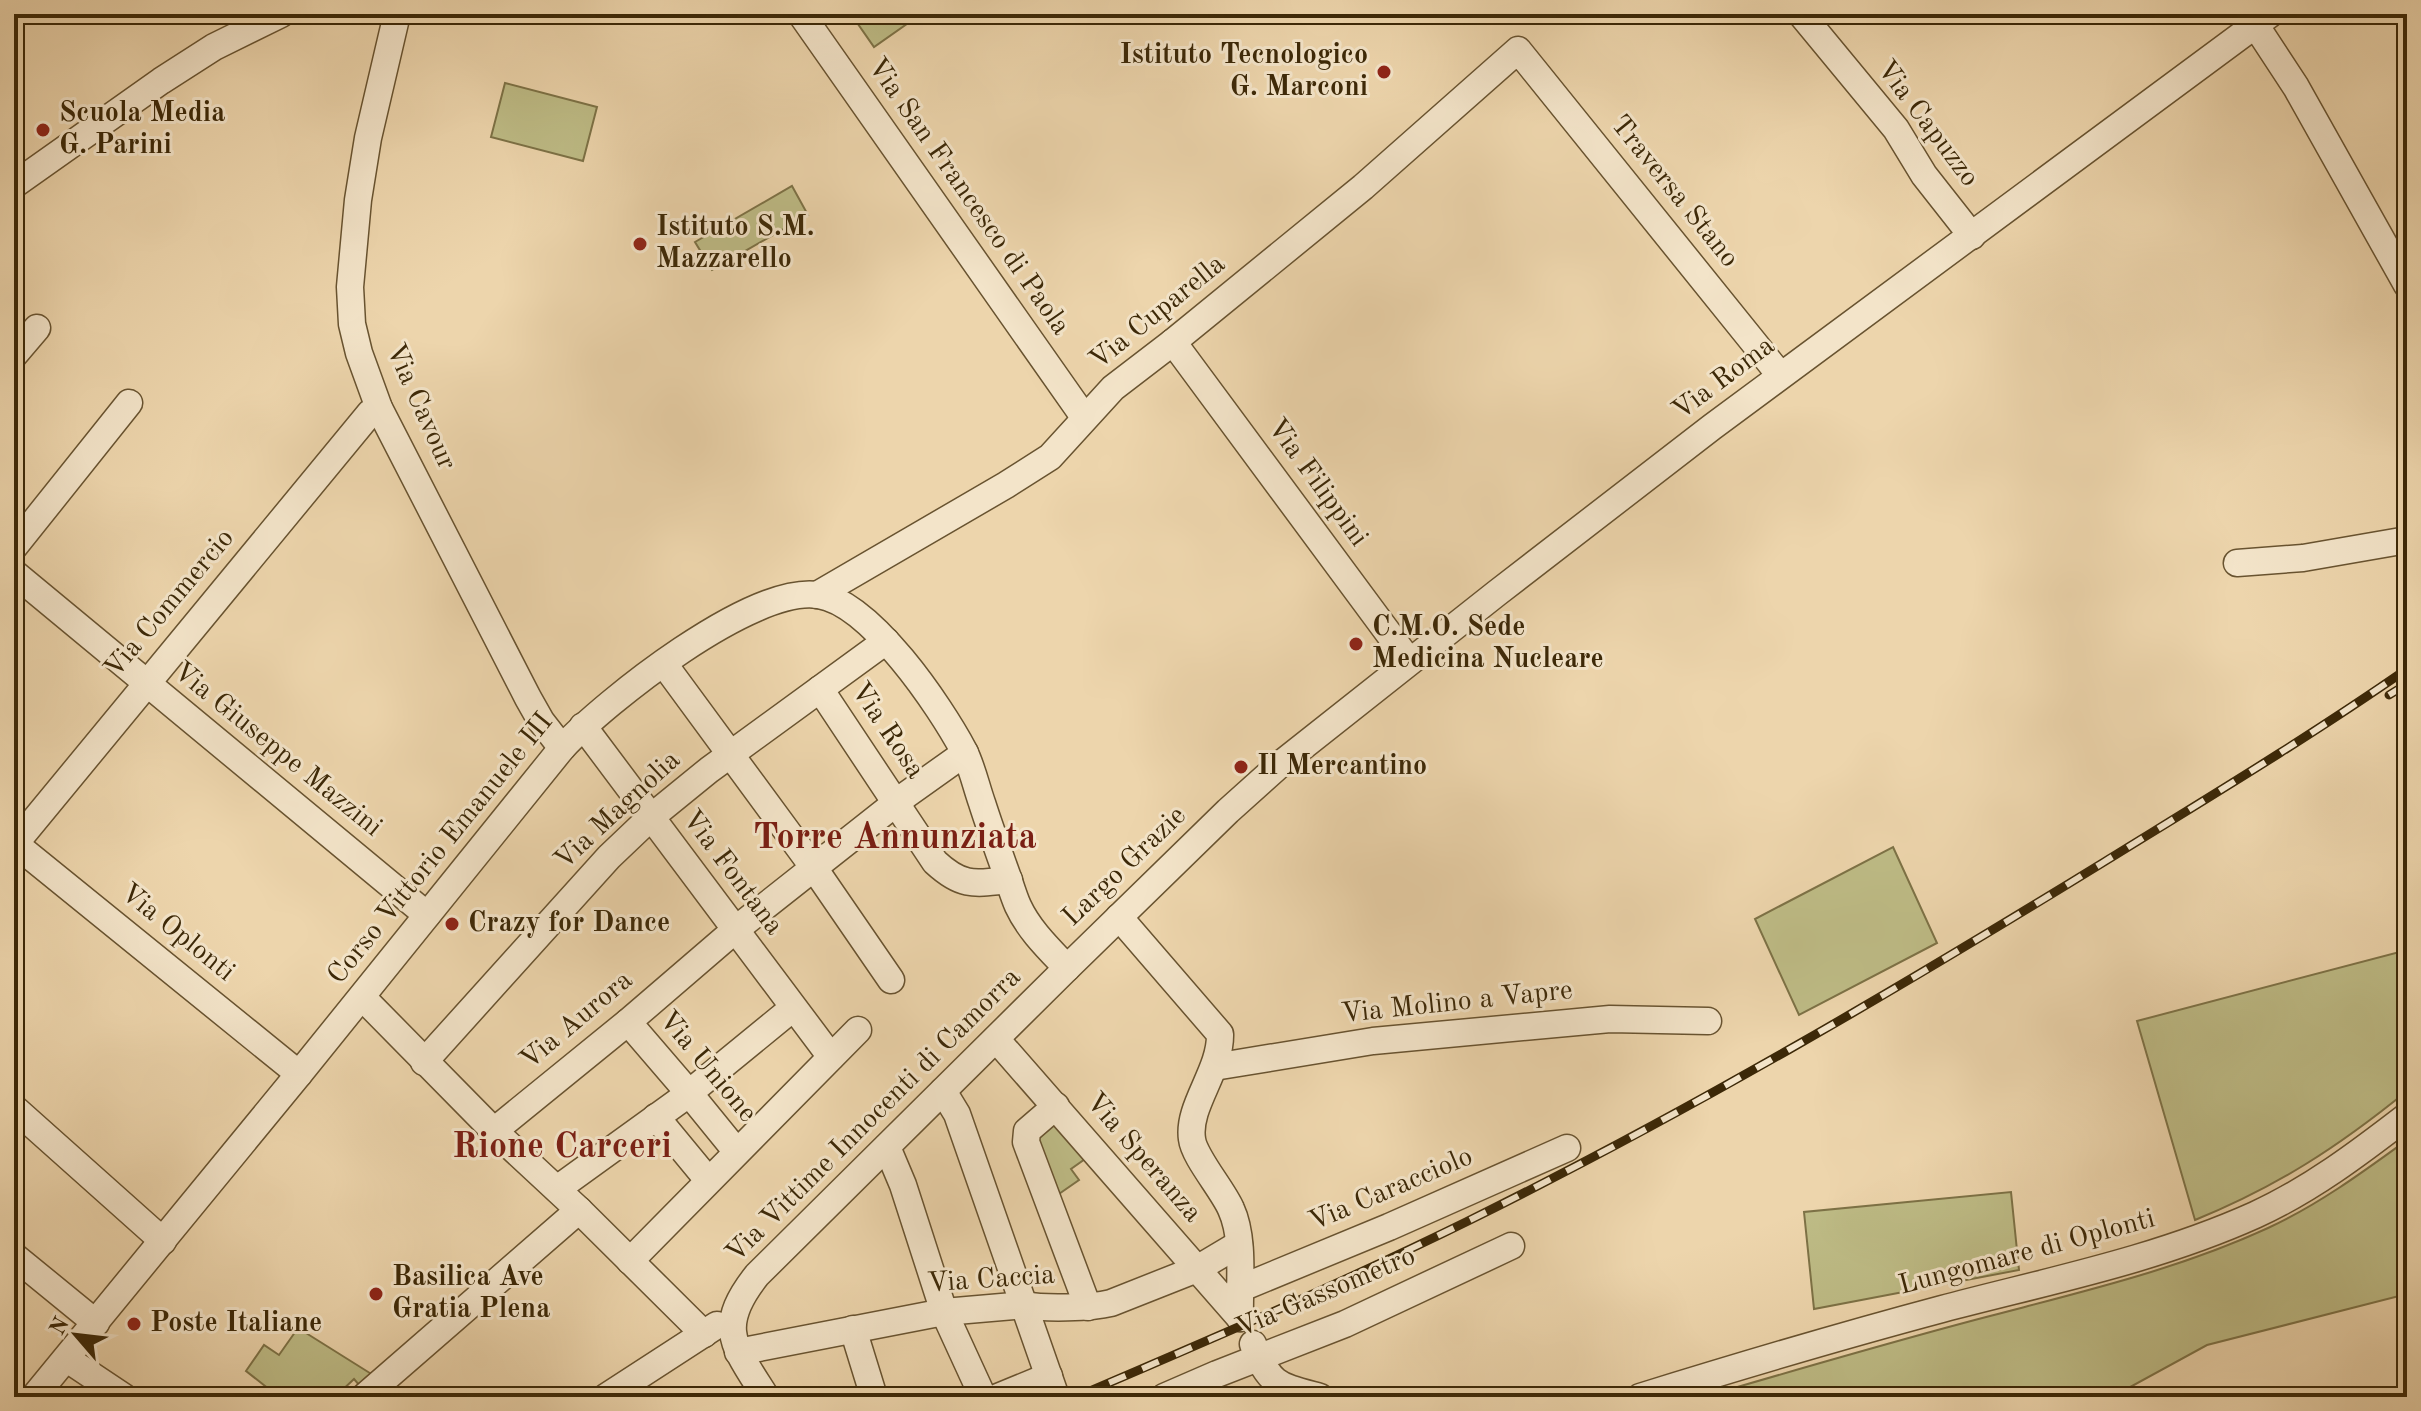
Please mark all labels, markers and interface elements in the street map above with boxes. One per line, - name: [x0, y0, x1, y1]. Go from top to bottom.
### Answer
- place label: Istituto Tecnologico G. Marconi: [1119, 42, 1368, 102]
- street label: Via San Francesco di Paola: [862, 53, 1075, 341]
- street label: Via Capuzzo: [1871, 56, 1983, 192]
- marker: Istituto Tecnologico G. Marconi: [1375, 63, 1393, 81]
- place label: Scuola Media G. Parini: [59, 100, 225, 160]
- street label: Traversa Stano: [1605, 111, 1743, 273]
- marker: Scuola Media G. Parini: [34, 121, 52, 139]
- place label: Istituto S.M. Mazzarello: [656, 214, 815, 274]
- marker: Istituto S.M. Mazzarello: [631, 235, 649, 253]
- street label: Via Cuparella: [1085, 250, 1231, 376]
- street label: Via Roma: [1668, 332, 1780, 426]
- street label: Via Cavour: [380, 340, 460, 474]
- street label: Via Filippini: [1261, 414, 1373, 552]
- street label: Via Commercio: [100, 524, 240, 684]
- place label: C.M.O. Sede Medicina Nucleare: [1372, 614, 1604, 674]
- marker: C.M.O. Sede Medicina Nucleare: [1347, 635, 1365, 653]
- street label: Via Giuseppe Mazzini: [167, 658, 387, 842]
- street label: Via Rosa: [845, 678, 929, 784]
- street label: Corso Vittorio Emanuele III: [323, 708, 559, 990]
- street label: Via Magnolia: [550, 746, 686, 876]
- place label: Il Mercantino: [1257, 753, 1427, 781]
- marker: Il Mercantino: [1232, 758, 1250, 776]
- street label: Largo Grazie: [1058, 802, 1192, 932]
- street label: Via Fontana: [676, 805, 788, 941]
- district label: Torre Annunziata: [753, 821, 1037, 857]
- street label: Via Oplonti: [115, 879, 239, 987]
- place label: Crazy for Dance: [468, 910, 670, 938]
- marker: Crazy for Dance: [443, 915, 461, 933]
- street label: Via Vittime Innocenti di Camorra: [721, 963, 1027, 1269]
- street label: Via Aurora: [516, 966, 638, 1076]
- street label: Via Molino a Vapre: [1340, 977, 1574, 1029]
- street label: Via Unione: [653, 1006, 761, 1128]
- street label: Via Speranza: [1080, 1088, 1206, 1228]
- district label: Rione Carceri: [452, 1130, 672, 1166]
- street label: Via Caracciolo: [1305, 1143, 1477, 1237]
- street label: Lungomare di Oplonti: [1896, 1205, 2158, 1301]
- street label: Via Gassometro: [1232, 1243, 1420, 1343]
- street label: Via Caccia: [926, 1262, 1056, 1298]
- place label: Basilica Ave Gratia Plena: [392, 1264, 550, 1324]
- marker: Basilica Ave Gratia Plena: [367, 1285, 385, 1303]
- north arrow: [36, 1295, 116, 1375]
- place label: Poste Italiane: [150, 1310, 322, 1338]
- text: N: [46, 1314, 74, 1339]
- marker: Poste Italiane: [125, 1315, 143, 1333]

